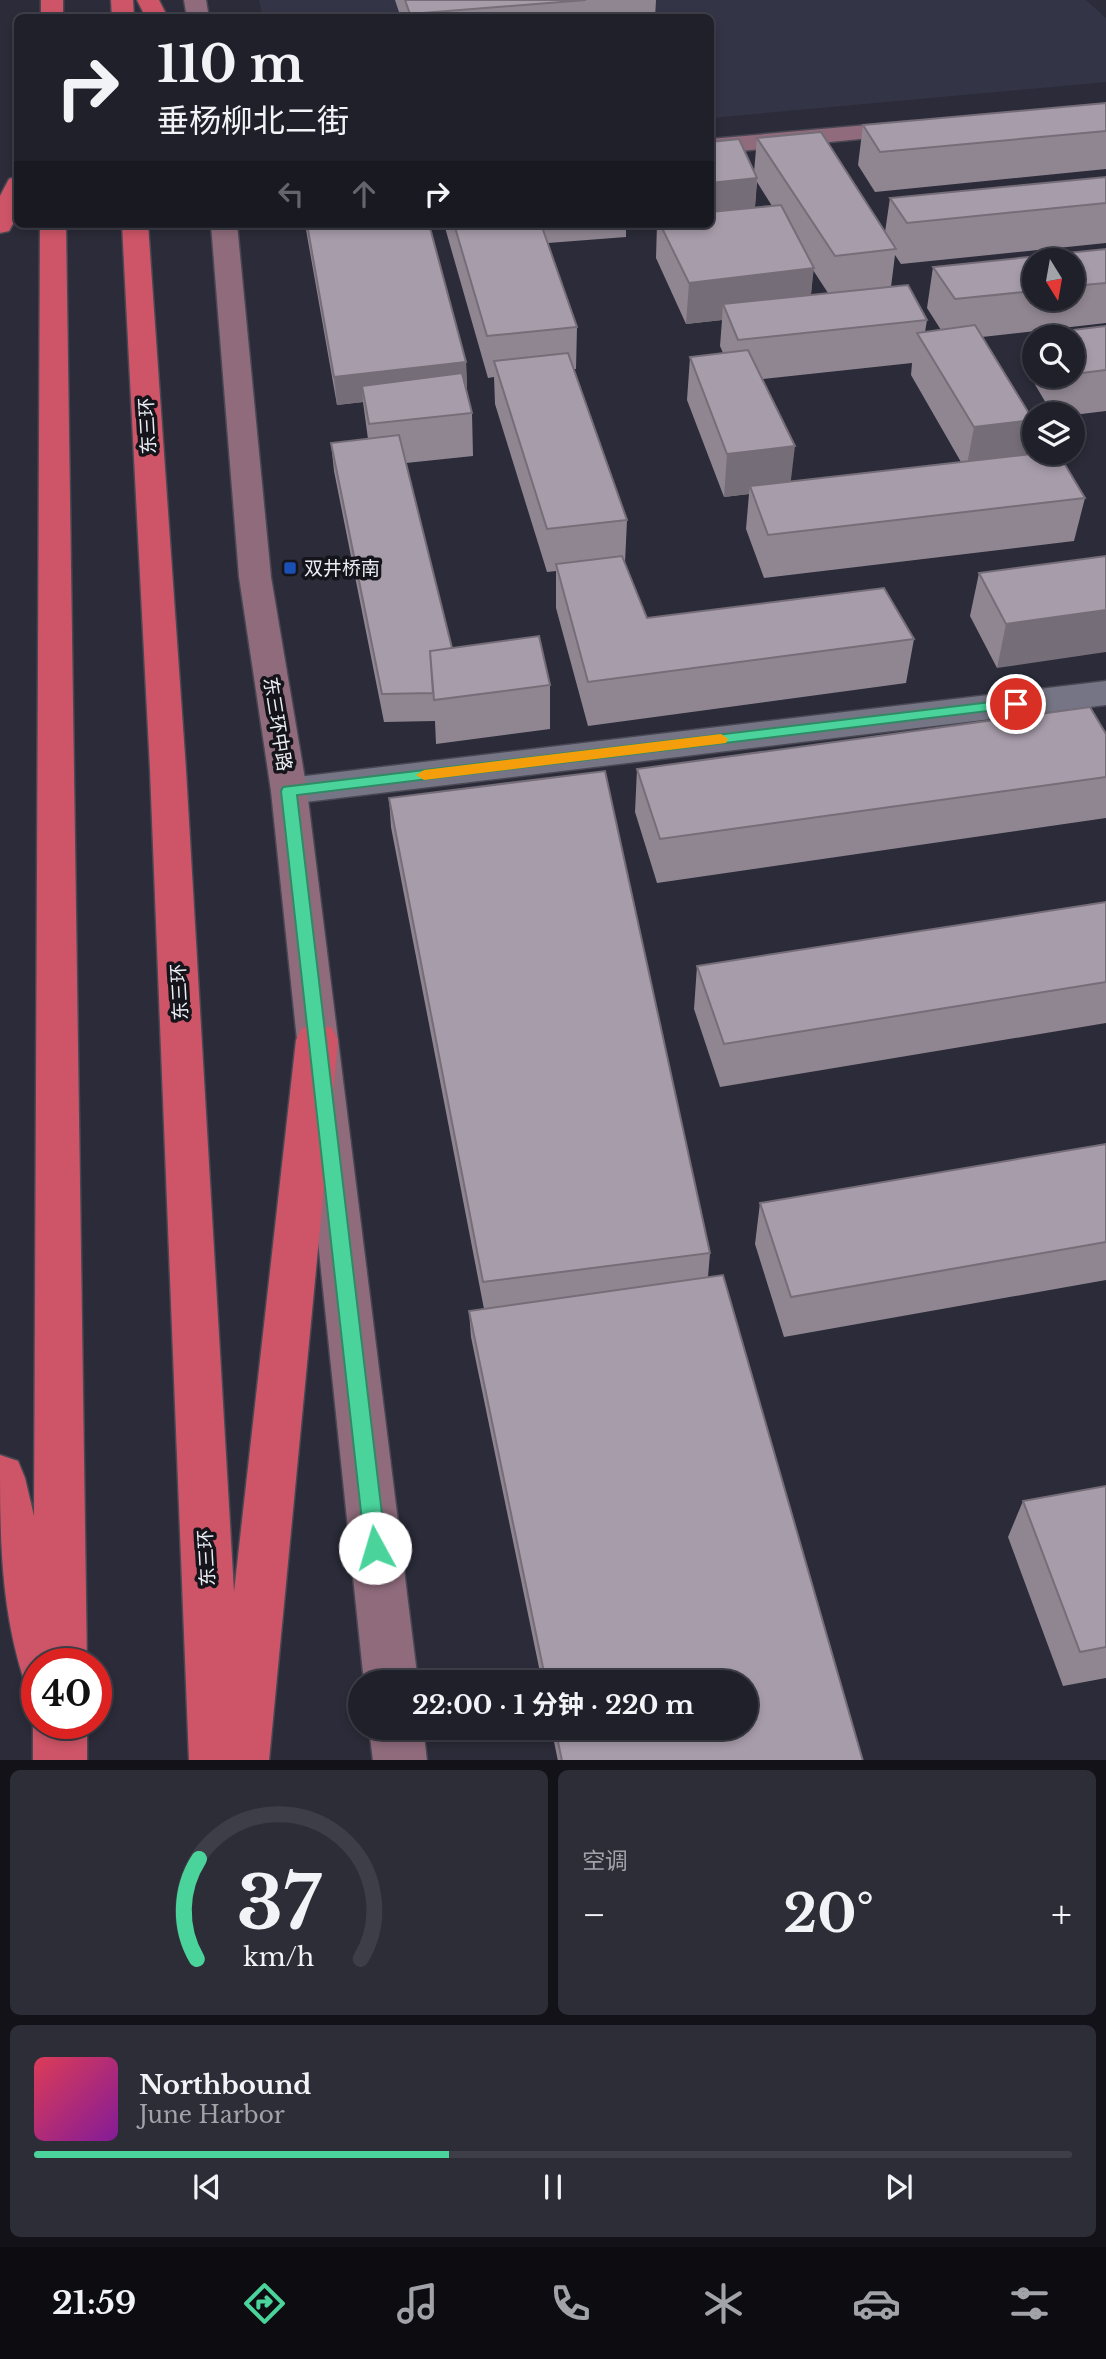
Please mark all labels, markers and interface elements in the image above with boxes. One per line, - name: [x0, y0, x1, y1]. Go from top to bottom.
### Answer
- text: 110 m: [157, 34, 304, 95]
- icon: right: [42, 42, 133, 133]
- text: 垂杨柳北二街: [157, 101, 349, 141]
- icon: left: [272, 175, 310, 213]
- icon: ahead: [345, 175, 383, 213]
- icon: right: [418, 175, 456, 213]
- north arrow: [1022, 248, 1085, 312]
- map controls: [1022, 248, 1085, 465]
- button: search: [1022, 325, 1085, 388]
- street label: 东三环: [135, 397, 160, 455]
- button: layers: [1022, 402, 1085, 465]
- place label: 双井桥南: [304, 557, 380, 580]
- marker: 双井桥南: [282, 560, 298, 576]
- pin: [986, 674, 1046, 734]
- street label: 东三环中路: [259, 675, 296, 773]
- icon: arrive: [997, 685, 1035, 723]
- street label: 东三环: [167, 963, 192, 1021]
- position arrow: [338, 1511, 412, 1585]
- street label: 东三环: [194, 1529, 219, 1587]
- speed limit sign: 40: [21, 1648, 112, 1739]
- text: 22:00 · 1 分钟 · 220 m: [412, 1689, 694, 1721]
- text: 空调: [582, 1847, 628, 1875]
- text: 37: [237, 1858, 322, 1949]
- text: 20°: [783, 1882, 874, 1946]
- text: −: [582, 1891, 606, 1938]
- text: +: [1051, 1891, 1072, 1938]
- text: km/h: [244, 1941, 314, 1972]
- text: Northbound: [139, 2069, 311, 2101]
- text: June Harbor: [139, 2101, 285, 2129]
- icon: previous: [188, 2168, 226, 2206]
- icon: pause: [534, 2168, 572, 2206]
- icon: next: [880, 2168, 918, 2206]
- icon: directions: [240, 2279, 289, 2328]
- icon: music: [393, 2279, 442, 2328]
- icon: phone: [546, 2279, 595, 2328]
- icon: climate: [699, 2279, 748, 2328]
- icon: car: [852, 2279, 901, 2328]
- icon: filters: [1005, 2279, 1054, 2328]
- text: 21:59: [52, 2283, 136, 2323]

